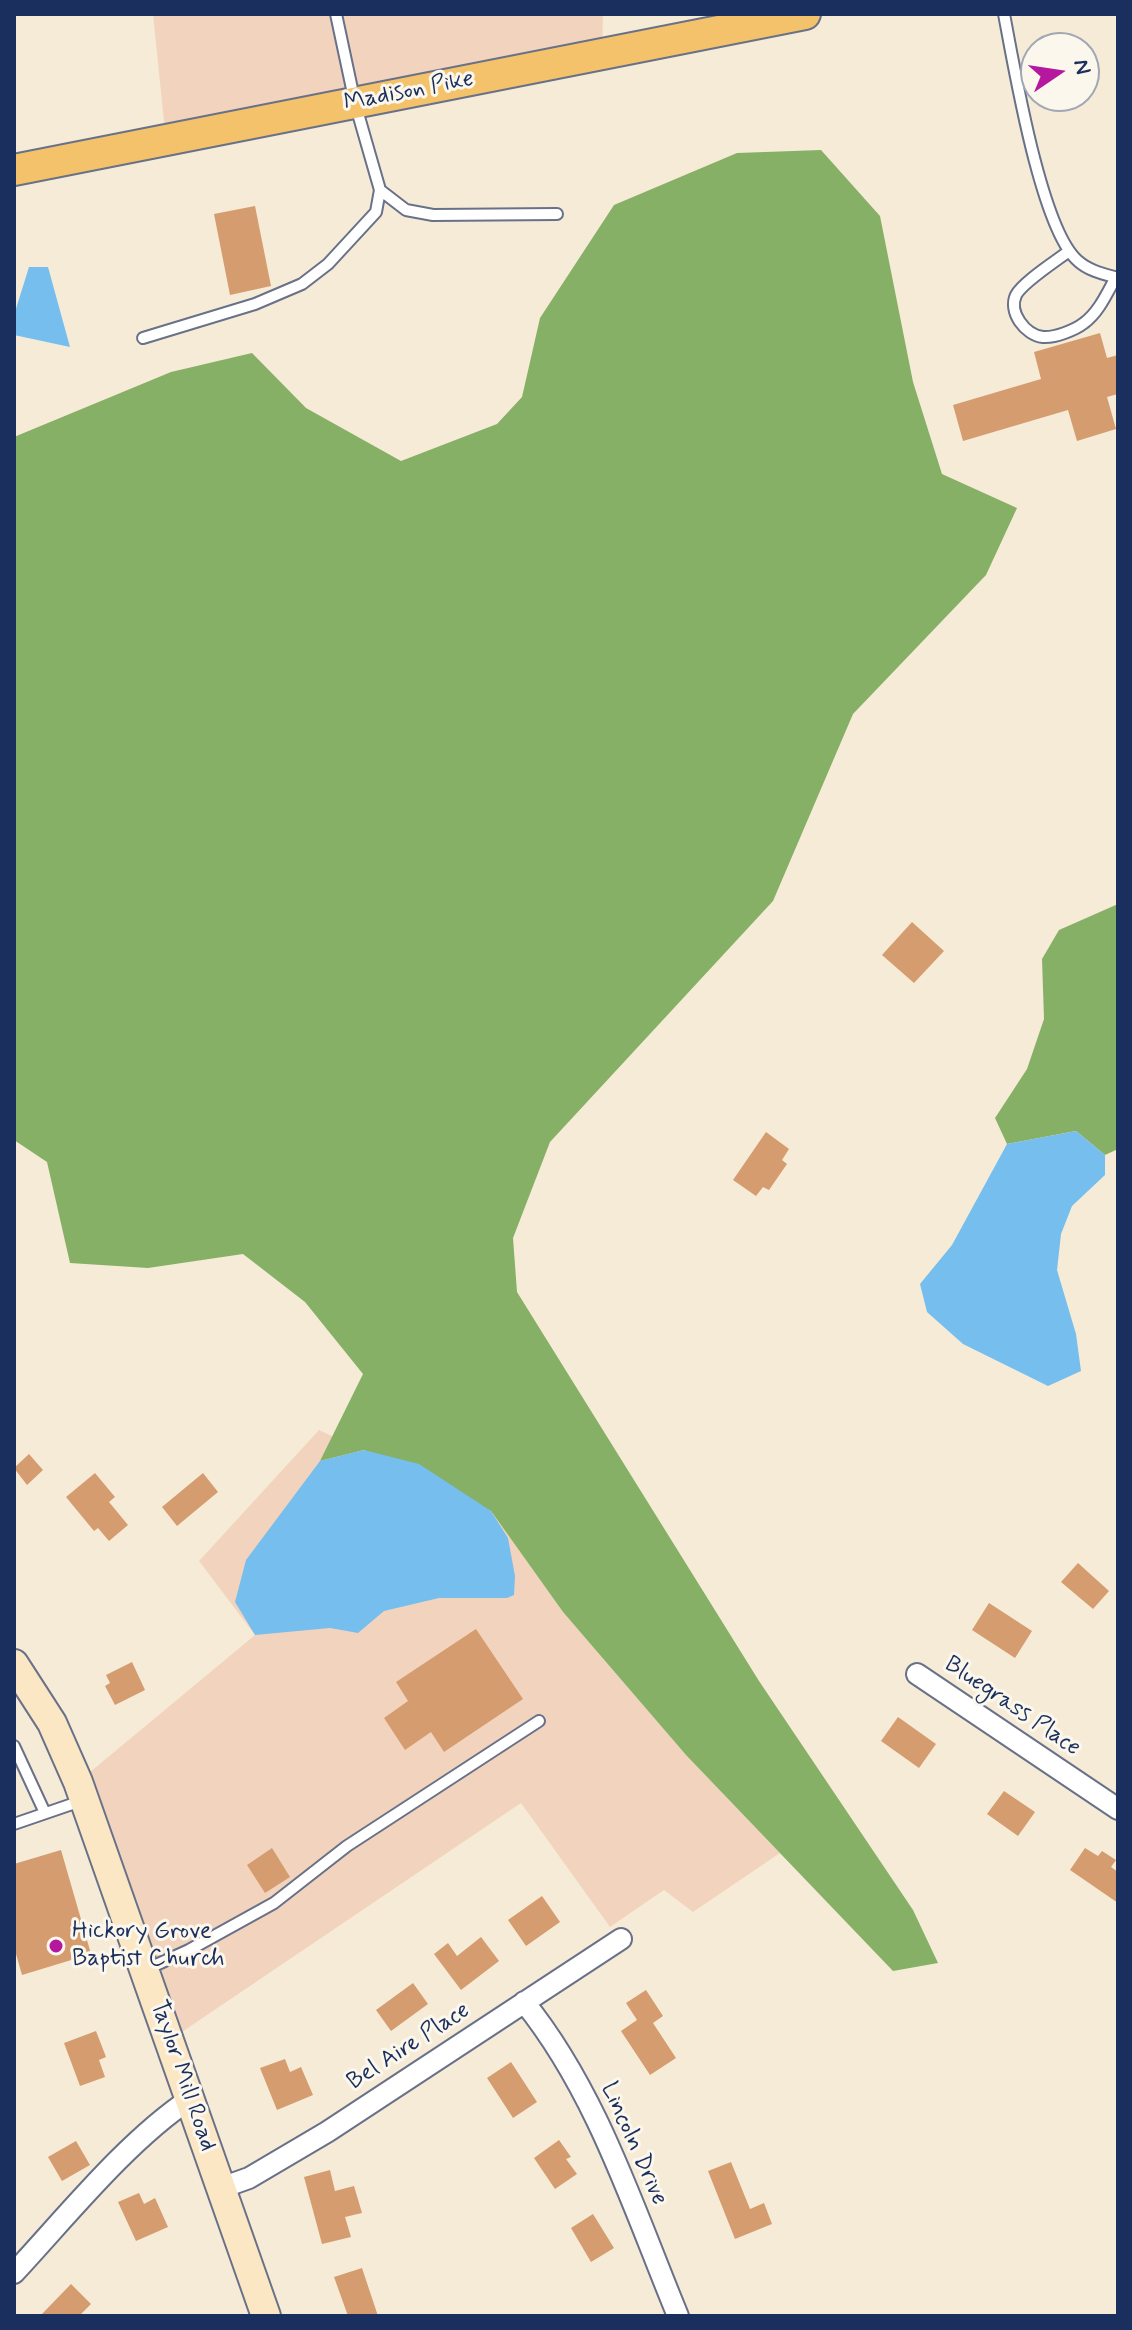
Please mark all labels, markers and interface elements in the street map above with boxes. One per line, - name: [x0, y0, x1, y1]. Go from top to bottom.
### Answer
- north arrow: [1020, 32, 1100, 112]
- text: N: [1066, 57, 1097, 77]
- street label: Madison Pike: [342, 65, 476, 119]
- street label: Bluegrass Place: [938, 1651, 1086, 1763]
- place label: Hickory Grove Baptist Church: [72, 1918, 224, 1974]
- marker: Hickory Grove Baptist Church: [47, 1937, 65, 1955]
- street label: Taylor Mill Road: [143, 1997, 221, 2155]
- street label: Bel Aire Place: [342, 1997, 476, 2097]
- street label: Lincoln Drive: [593, 2078, 673, 2210]

